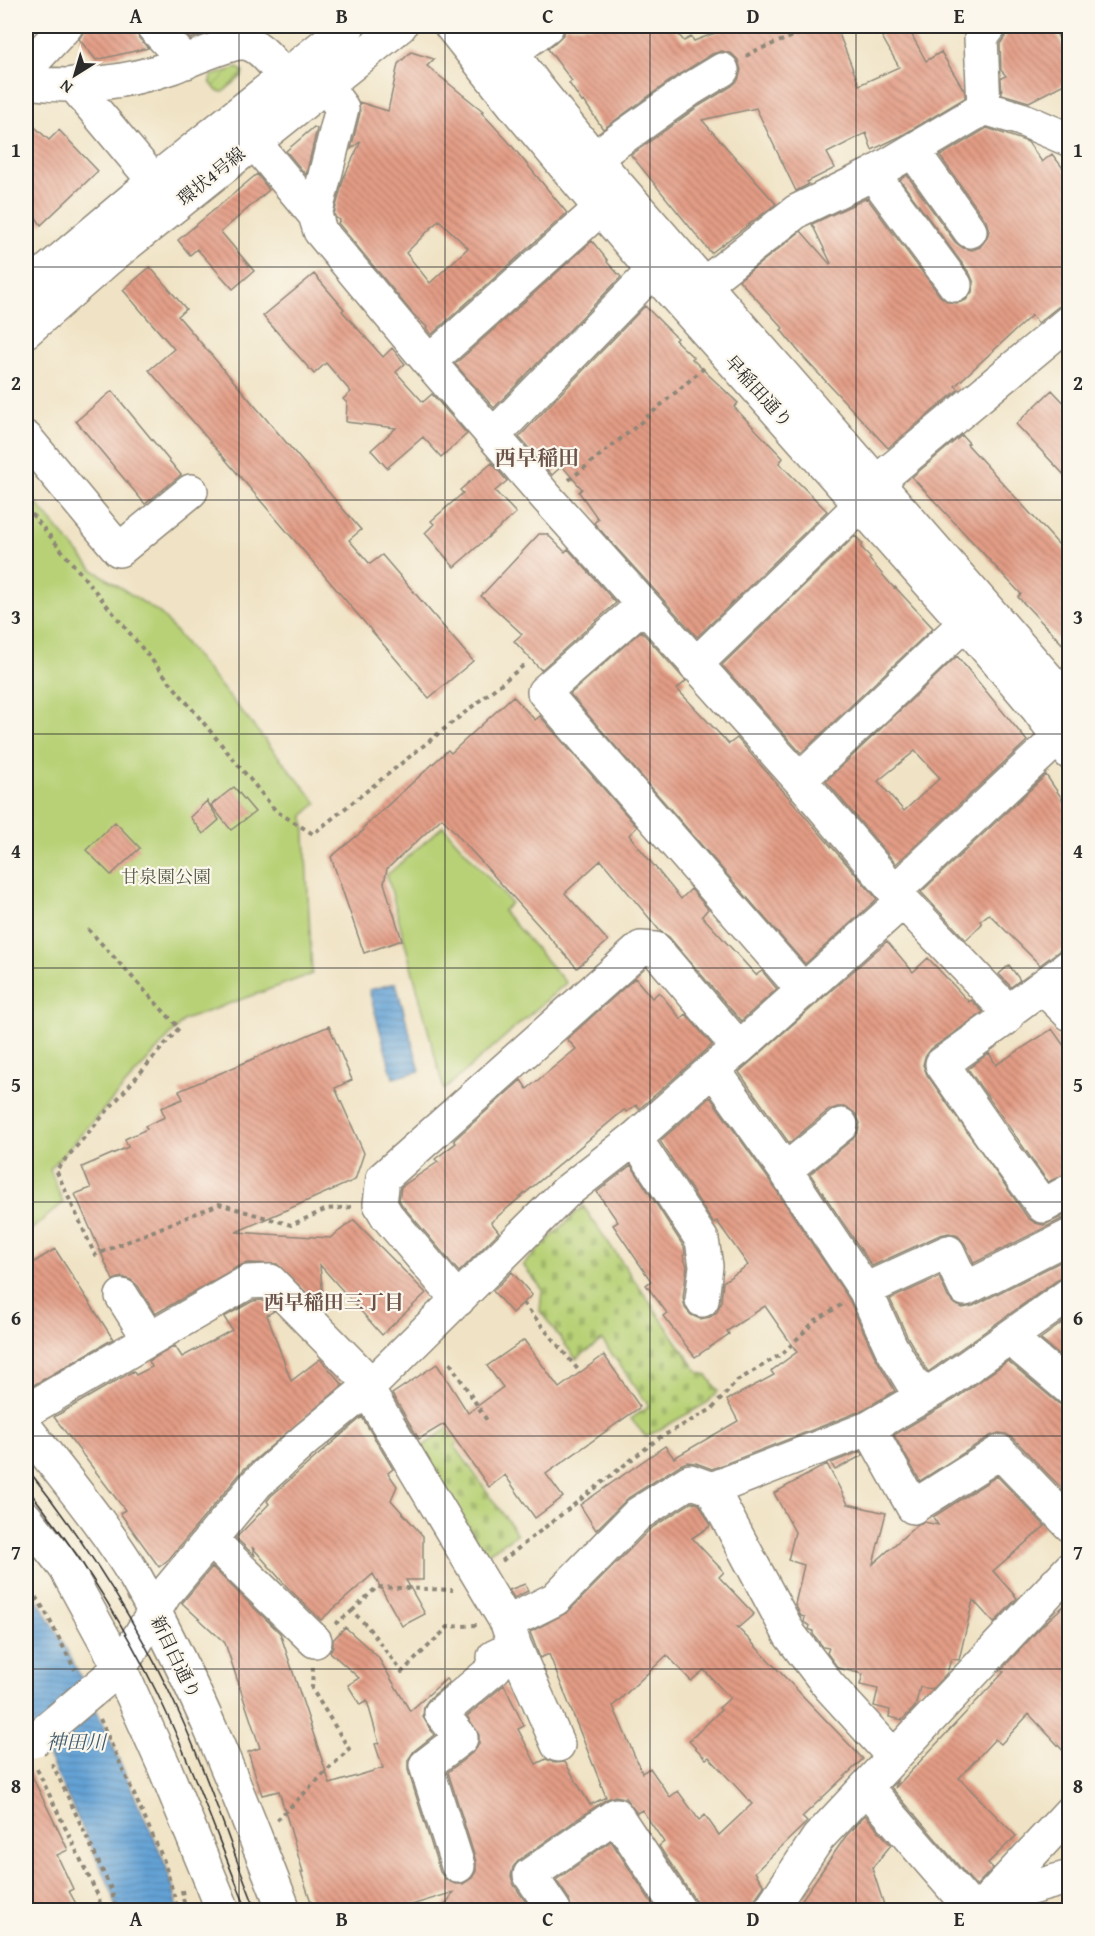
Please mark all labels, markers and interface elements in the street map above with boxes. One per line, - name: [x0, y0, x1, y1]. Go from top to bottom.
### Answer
- text: A: [130, 1, 143, 30]
- text: B: [336, 1, 348, 30]
- text: C: [542, 1, 554, 30]
- text: D: [746, 1, 760, 30]
- text: E: [954, 1, 965, 30]
- north arrow: [45, 45, 105, 105]
- text: N: [54, 74, 77, 100]
- text: 1: [11, 135, 21, 164]
- text: 1: [1073, 135, 1083, 164]
- street label: 環状4号線: [171, 140, 251, 212]
- street label: 早稲田通り: [719, 349, 799, 433]
- text: 2: [11, 368, 21, 397]
- text: 2: [1073, 368, 1083, 397]
- district label: 西早稲田: [495, 442, 579, 473]
- text: 3: [11, 602, 21, 631]
- text: 3: [1073, 602, 1083, 631]
- text: 4: [11, 836, 21, 865]
- text: 4: [1073, 836, 1083, 865]
- park label: 甘泉園公園: [121, 863, 211, 890]
- text: 5: [11, 1070, 21, 1099]
- text: 5: [1073, 1070, 1083, 1099]
- district label: 西早稲田三丁目: [264, 1287, 404, 1316]
- text: 6: [11, 1303, 21, 1332]
- text: 6: [1073, 1303, 1083, 1332]
- text: 7: [11, 1537, 21, 1566]
- text: 7: [1073, 1537, 1083, 1566]
- street label: 新目白通り: [144, 1611, 208, 1703]
- water label: 神田川: [46, 1727, 108, 1756]
- text: 8: [11, 1771, 21, 1800]
- text: 8: [1073, 1771, 1083, 1800]
- text: A: [130, 1904, 143, 1933]
- text: B: [336, 1904, 348, 1933]
- text: C: [542, 1904, 554, 1933]
- text: D: [746, 1904, 760, 1933]
- text: E: [954, 1904, 965, 1933]

